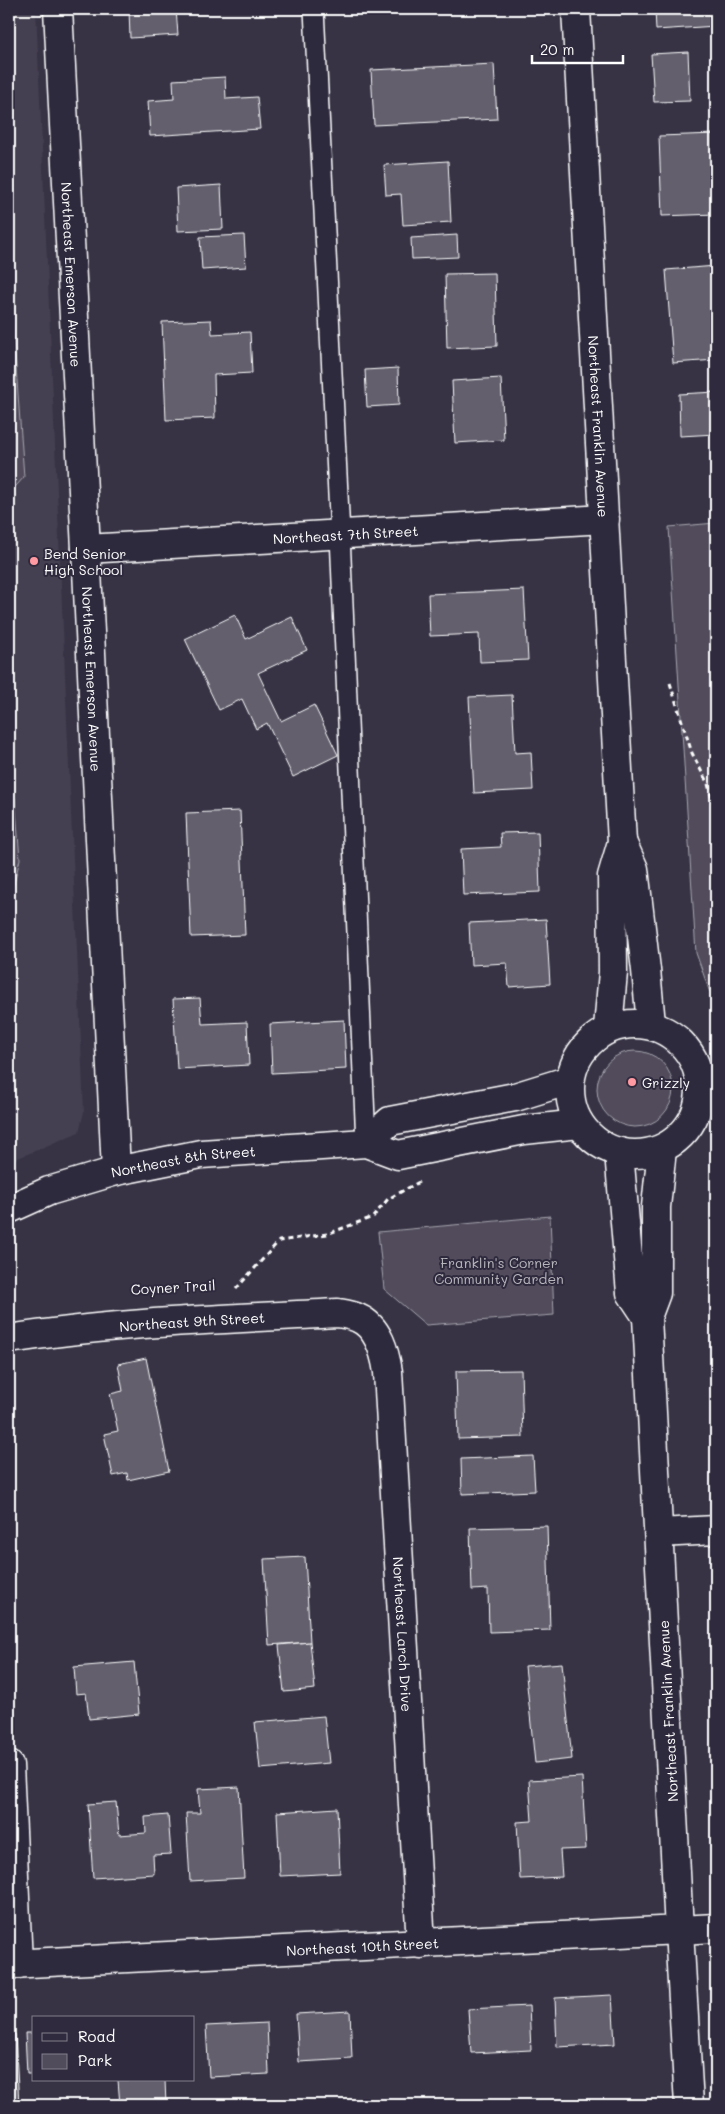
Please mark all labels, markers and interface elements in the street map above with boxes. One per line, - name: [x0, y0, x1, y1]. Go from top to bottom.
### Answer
- scale bar: [532, 32, 624, 64]
- text: 20 m: [540, 39, 574, 59]
- street label: Northeast Emerson Avenue: [57, 182, 86, 368]
- street label: Northeast Franklin Avenue: [585, 335, 614, 518]
- street label: Northeast 7th Street: [272, 520, 419, 548]
- place label: Bend Senior High School: [44, 544, 126, 579]
- marker: Bend Senior High School: [28, 555, 40, 567]
- street label: Northeast Emerson Avenue: [78, 586, 106, 772]
- place label: Grizzly: [642, 1073, 690, 1092]
- marker: Grizzly: [626, 1076, 638, 1088]
- street label: Northeast 8th Street: [109, 1141, 256, 1181]
- park label: Franklin's Corner Community Garden: [434, 1253, 564, 1288]
- street label: Coyner Trail: [130, 1275, 216, 1299]
- street label: Northeast 9th Street: [118, 1307, 265, 1335]
- street label: Northeast Larch Drive: [389, 1556, 417, 1712]
- street label: Northeast Franklin Avenue: [654, 1620, 682, 1802]
- street label: Northeast 10th Street: [286, 1933, 439, 1959]
- legend: [32, 2016, 195, 2082]
- text: Road: [78, 2026, 115, 2046]
- text: Park: [78, 2050, 112, 2070]

